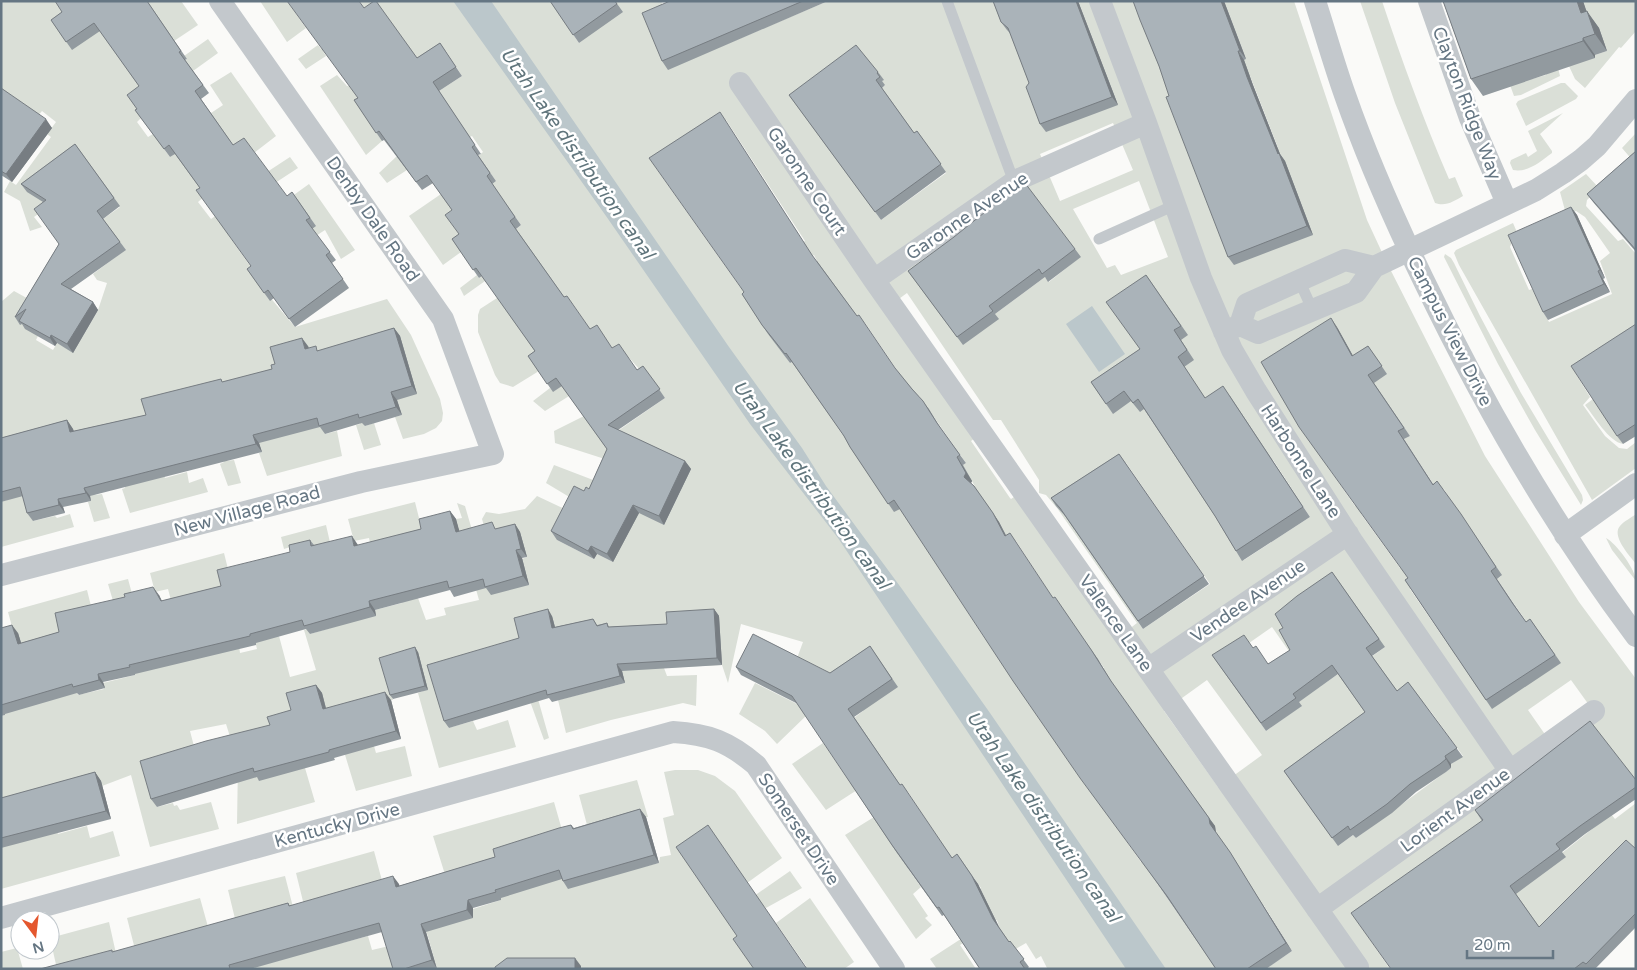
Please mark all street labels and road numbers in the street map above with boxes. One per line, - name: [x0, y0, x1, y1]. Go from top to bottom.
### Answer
- street label: Clayton Ridge Way: [1428, 23, 1506, 183]
- street label: Garonne Court: [763, 123, 851, 239]
- street label: Denby Dale Road: [322, 152, 424, 286]
- street label: Garonne Avenue: [902, 167, 1032, 265]
- street label: Campus View Drive: [1403, 253, 1497, 409]
- street label: Harbonne Lane: [1256, 400, 1346, 522]
- street label: New Village Road: [171, 481, 323, 541]
- street label: Vendee Avenue: [1187, 555, 1309, 647]
- street label: Valence Lane: [1075, 570, 1157, 676]
- street label: Lorient Avenue: [1396, 763, 1514, 857]
- street label: Somerset Drive: [753, 769, 845, 889]
- street label: Kentucky Drive: [272, 798, 402, 852]

